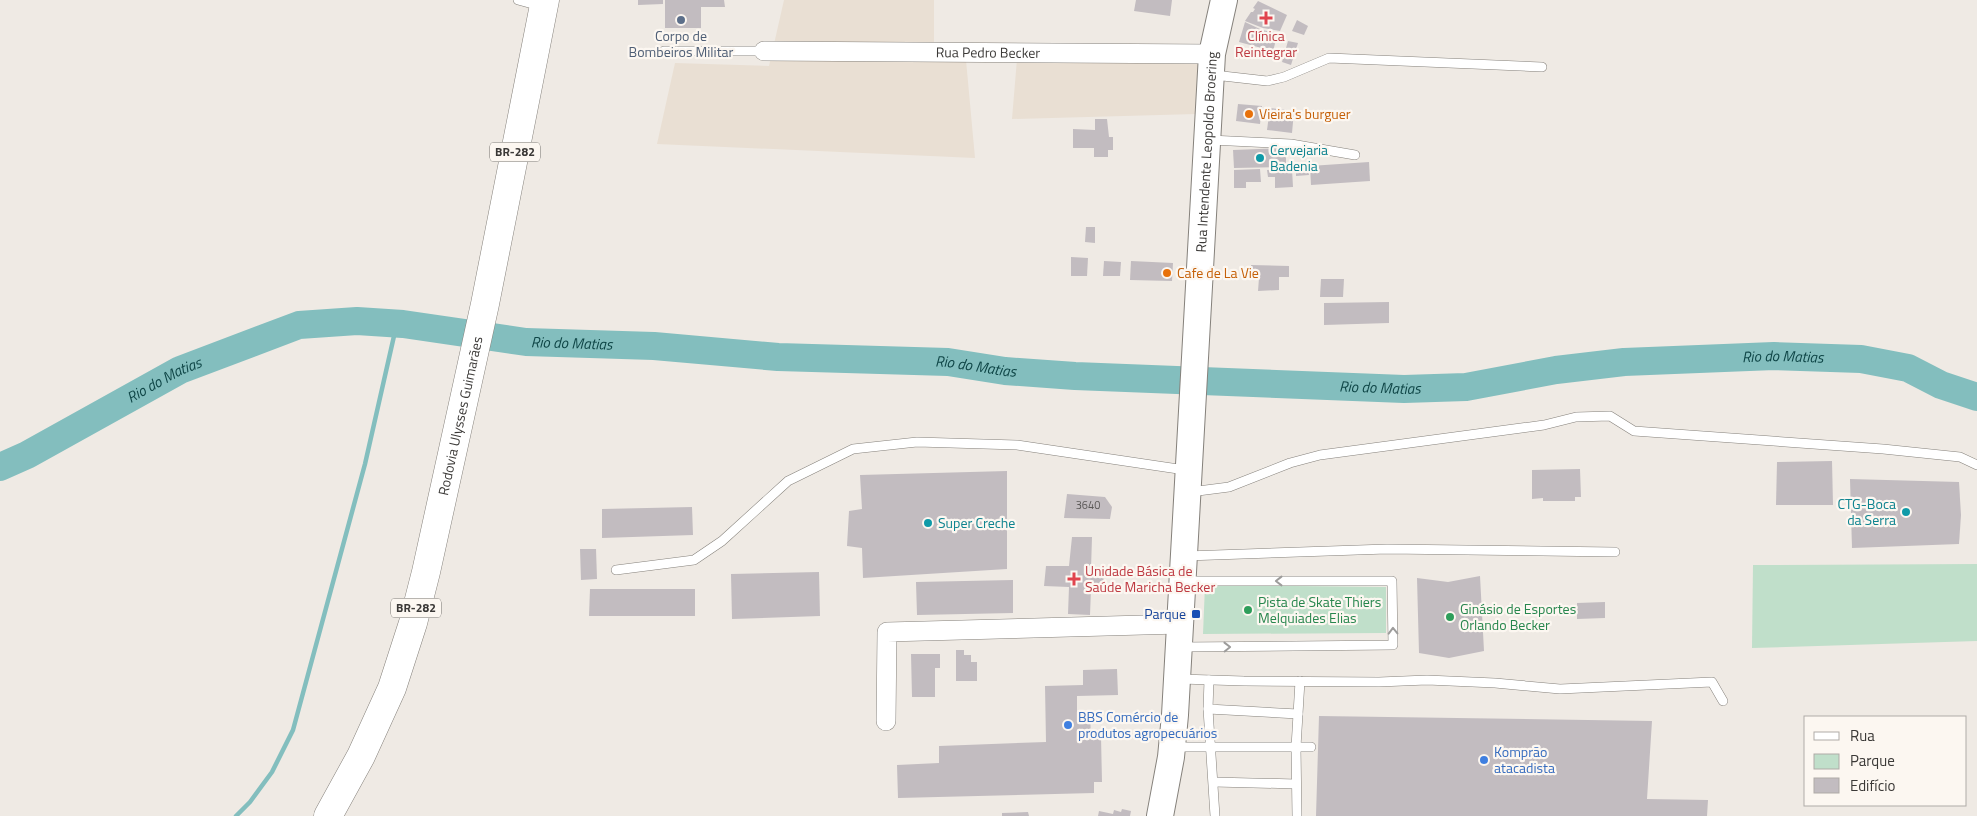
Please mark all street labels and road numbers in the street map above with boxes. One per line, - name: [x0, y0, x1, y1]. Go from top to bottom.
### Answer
- street label: Rua Pedro Becker: [936, 41, 1040, 63]
- street label: Rua Intendente Leopoldo Broering: [1190, 51, 1222, 253]
- road number: BR-282: [490, 142, 540, 162]
- street label: Rodovia Ulysses Guimarães: [432, 334, 488, 497]
- road number: BR-282: [391, 598, 441, 618]

